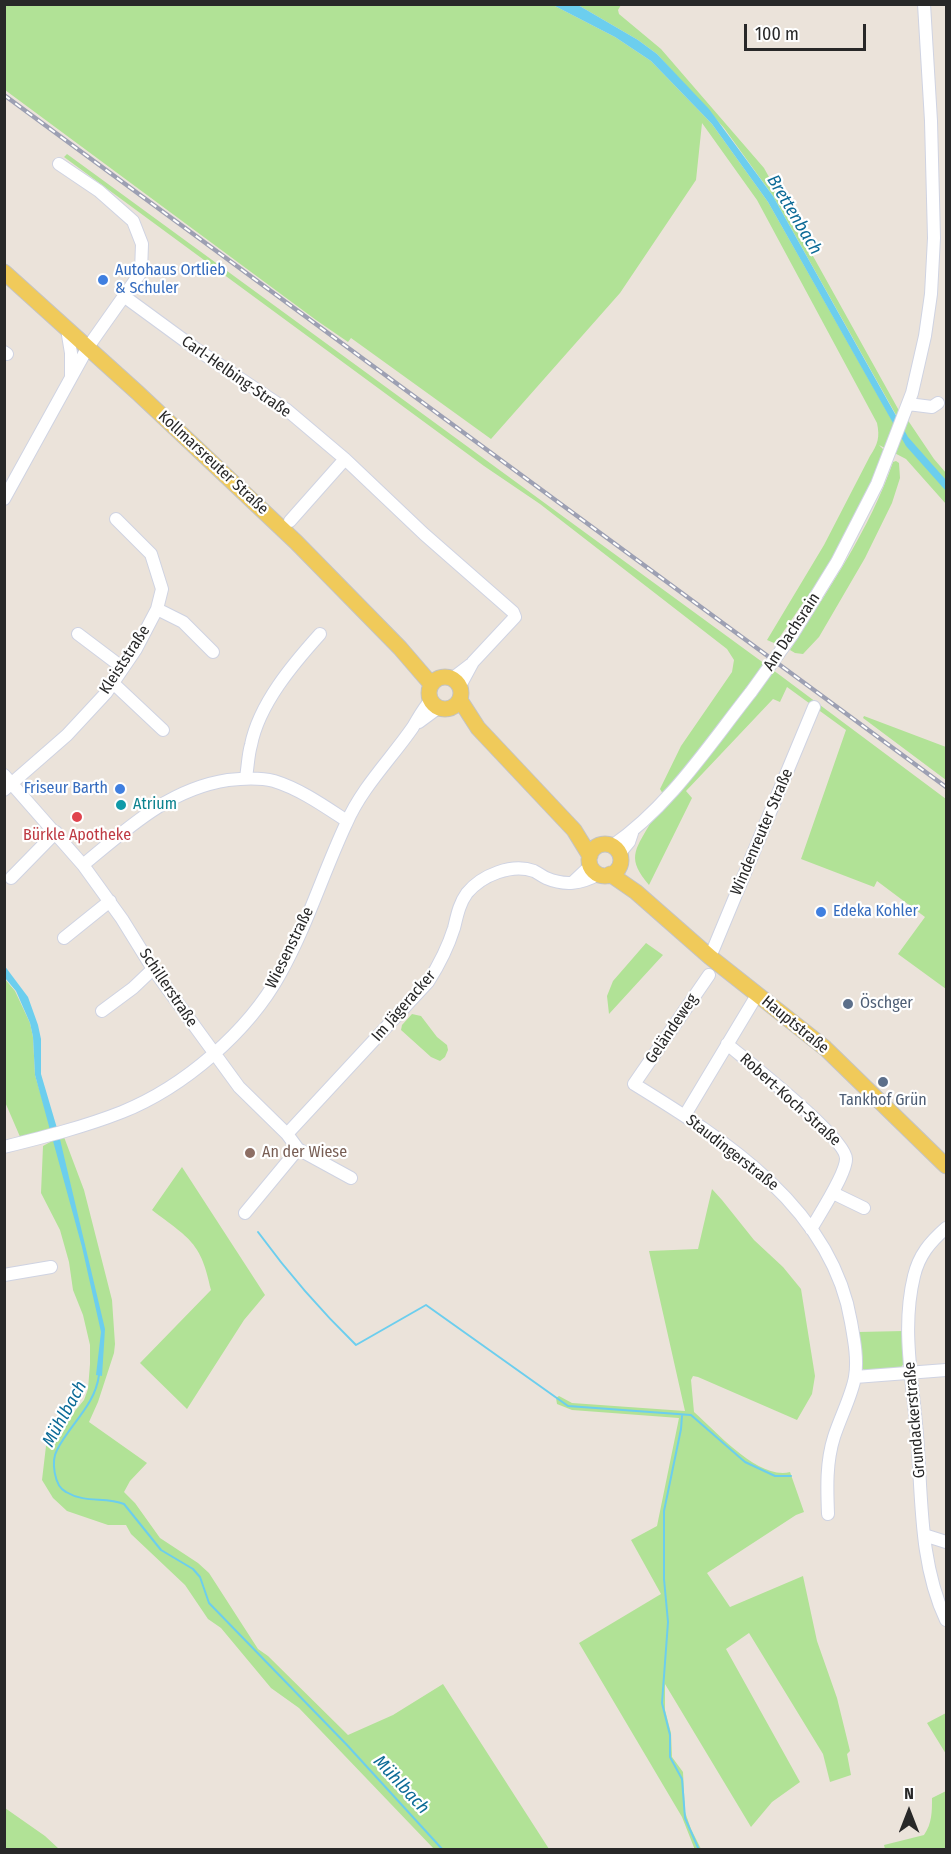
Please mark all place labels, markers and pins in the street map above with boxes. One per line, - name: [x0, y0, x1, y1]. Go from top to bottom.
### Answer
- place label: Autohaus Ortlieb & Schuler: [115, 261, 226, 299]
- marker: Autohaus Ortlieb & Schuler: [96, 273, 110, 287]
- place label: Friseur Barth: [24, 779, 108, 799]
- marker: Friseur Barth: [113, 782, 127, 796]
- place label: Atrium: [133, 795, 177, 815]
- marker: Atrium: [114, 798, 128, 812]
- marker: Bürkle Apotheke: [70, 810, 84, 824]
- place label: Bürkle Apotheke: [23, 826, 131, 846]
- place label: Edeka Kohler: [833, 902, 918, 922]
- marker: Edeka Kohler: [814, 905, 828, 919]
- place label: Öschger: [860, 994, 913, 1014]
- marker: Öschger: [841, 997, 855, 1011]
- marker: Tankhof Grün: [876, 1075, 890, 1089]
- place label: Tankhof Grün: [839, 1091, 927, 1111]
- place label: An der Wiese: [262, 1143, 347, 1163]
- marker: An der Wiese: [243, 1146, 257, 1160]

